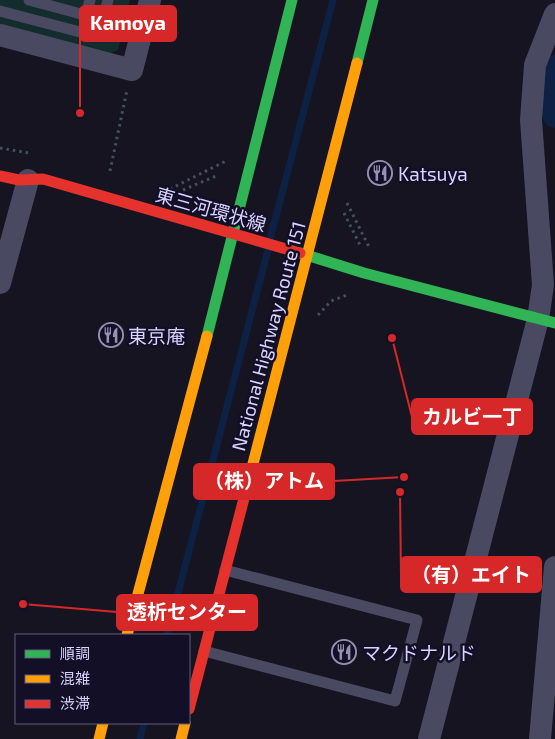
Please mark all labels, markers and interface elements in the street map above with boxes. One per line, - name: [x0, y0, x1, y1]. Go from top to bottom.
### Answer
- callout: Kamoya: [80, 6, 176, 41]
- text: Kamoya: [90, 10, 166, 35]
- restaurant icon: Katsuya: [367, 160, 393, 186]
- place label: Katsuya: [398, 162, 468, 185]
- street label: 東三河環状線: [153, 182, 269, 236]
- street label: National Highway Route 151: [226, 219, 310, 453]
- restaurant icon: 東京庵: [98, 322, 124, 348]
- place label: 東京庵: [128, 324, 185, 347]
- callout: カルビ一丁: [412, 399, 532, 434]
- text: カルビ一丁: [422, 404, 522, 428]
- callout: （株）アトム: [194, 464, 334, 499]
- text: （株）アトム: [204, 468, 324, 492]
- callout: （有）エイト: [401, 557, 541, 592]
- text: （有）エイト: [411, 562, 531, 586]
- callout: 透析センター: [117, 595, 257, 630]
- text: 透析センター: [127, 599, 247, 623]
- legend: [15, 634, 190, 724]
- restaurant icon: マクドナルド: [331, 639, 357, 665]
- place label: マクドナルド: [362, 641, 476, 664]
- text: 順調: [60, 644, 90, 662]
- text: 混雑: [60, 669, 90, 687]
- text: 渋滞: [60, 694, 90, 712]

